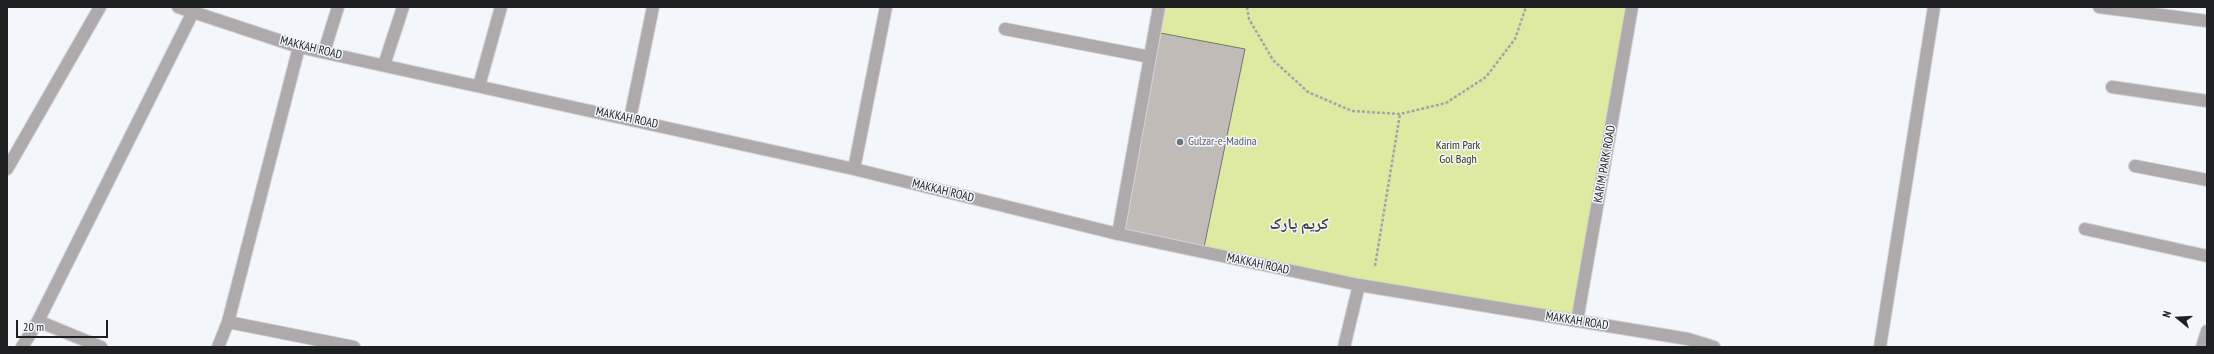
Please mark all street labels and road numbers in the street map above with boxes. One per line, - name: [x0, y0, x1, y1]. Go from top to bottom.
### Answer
- street label: MAKKAH ROAD: [279, 33, 343, 63]
- street label: MAKKAH ROAD: [595, 104, 659, 132]
- street label: KARIM PARK ROAD: [1591, 124, 1619, 204]
- street label: MAKKAH ROAD: [911, 176, 975, 206]
- street label: MAKKAH ROAD: [1226, 250, 1290, 278]
- street label: MAKKAH ROAD: [1545, 309, 1609, 333]

